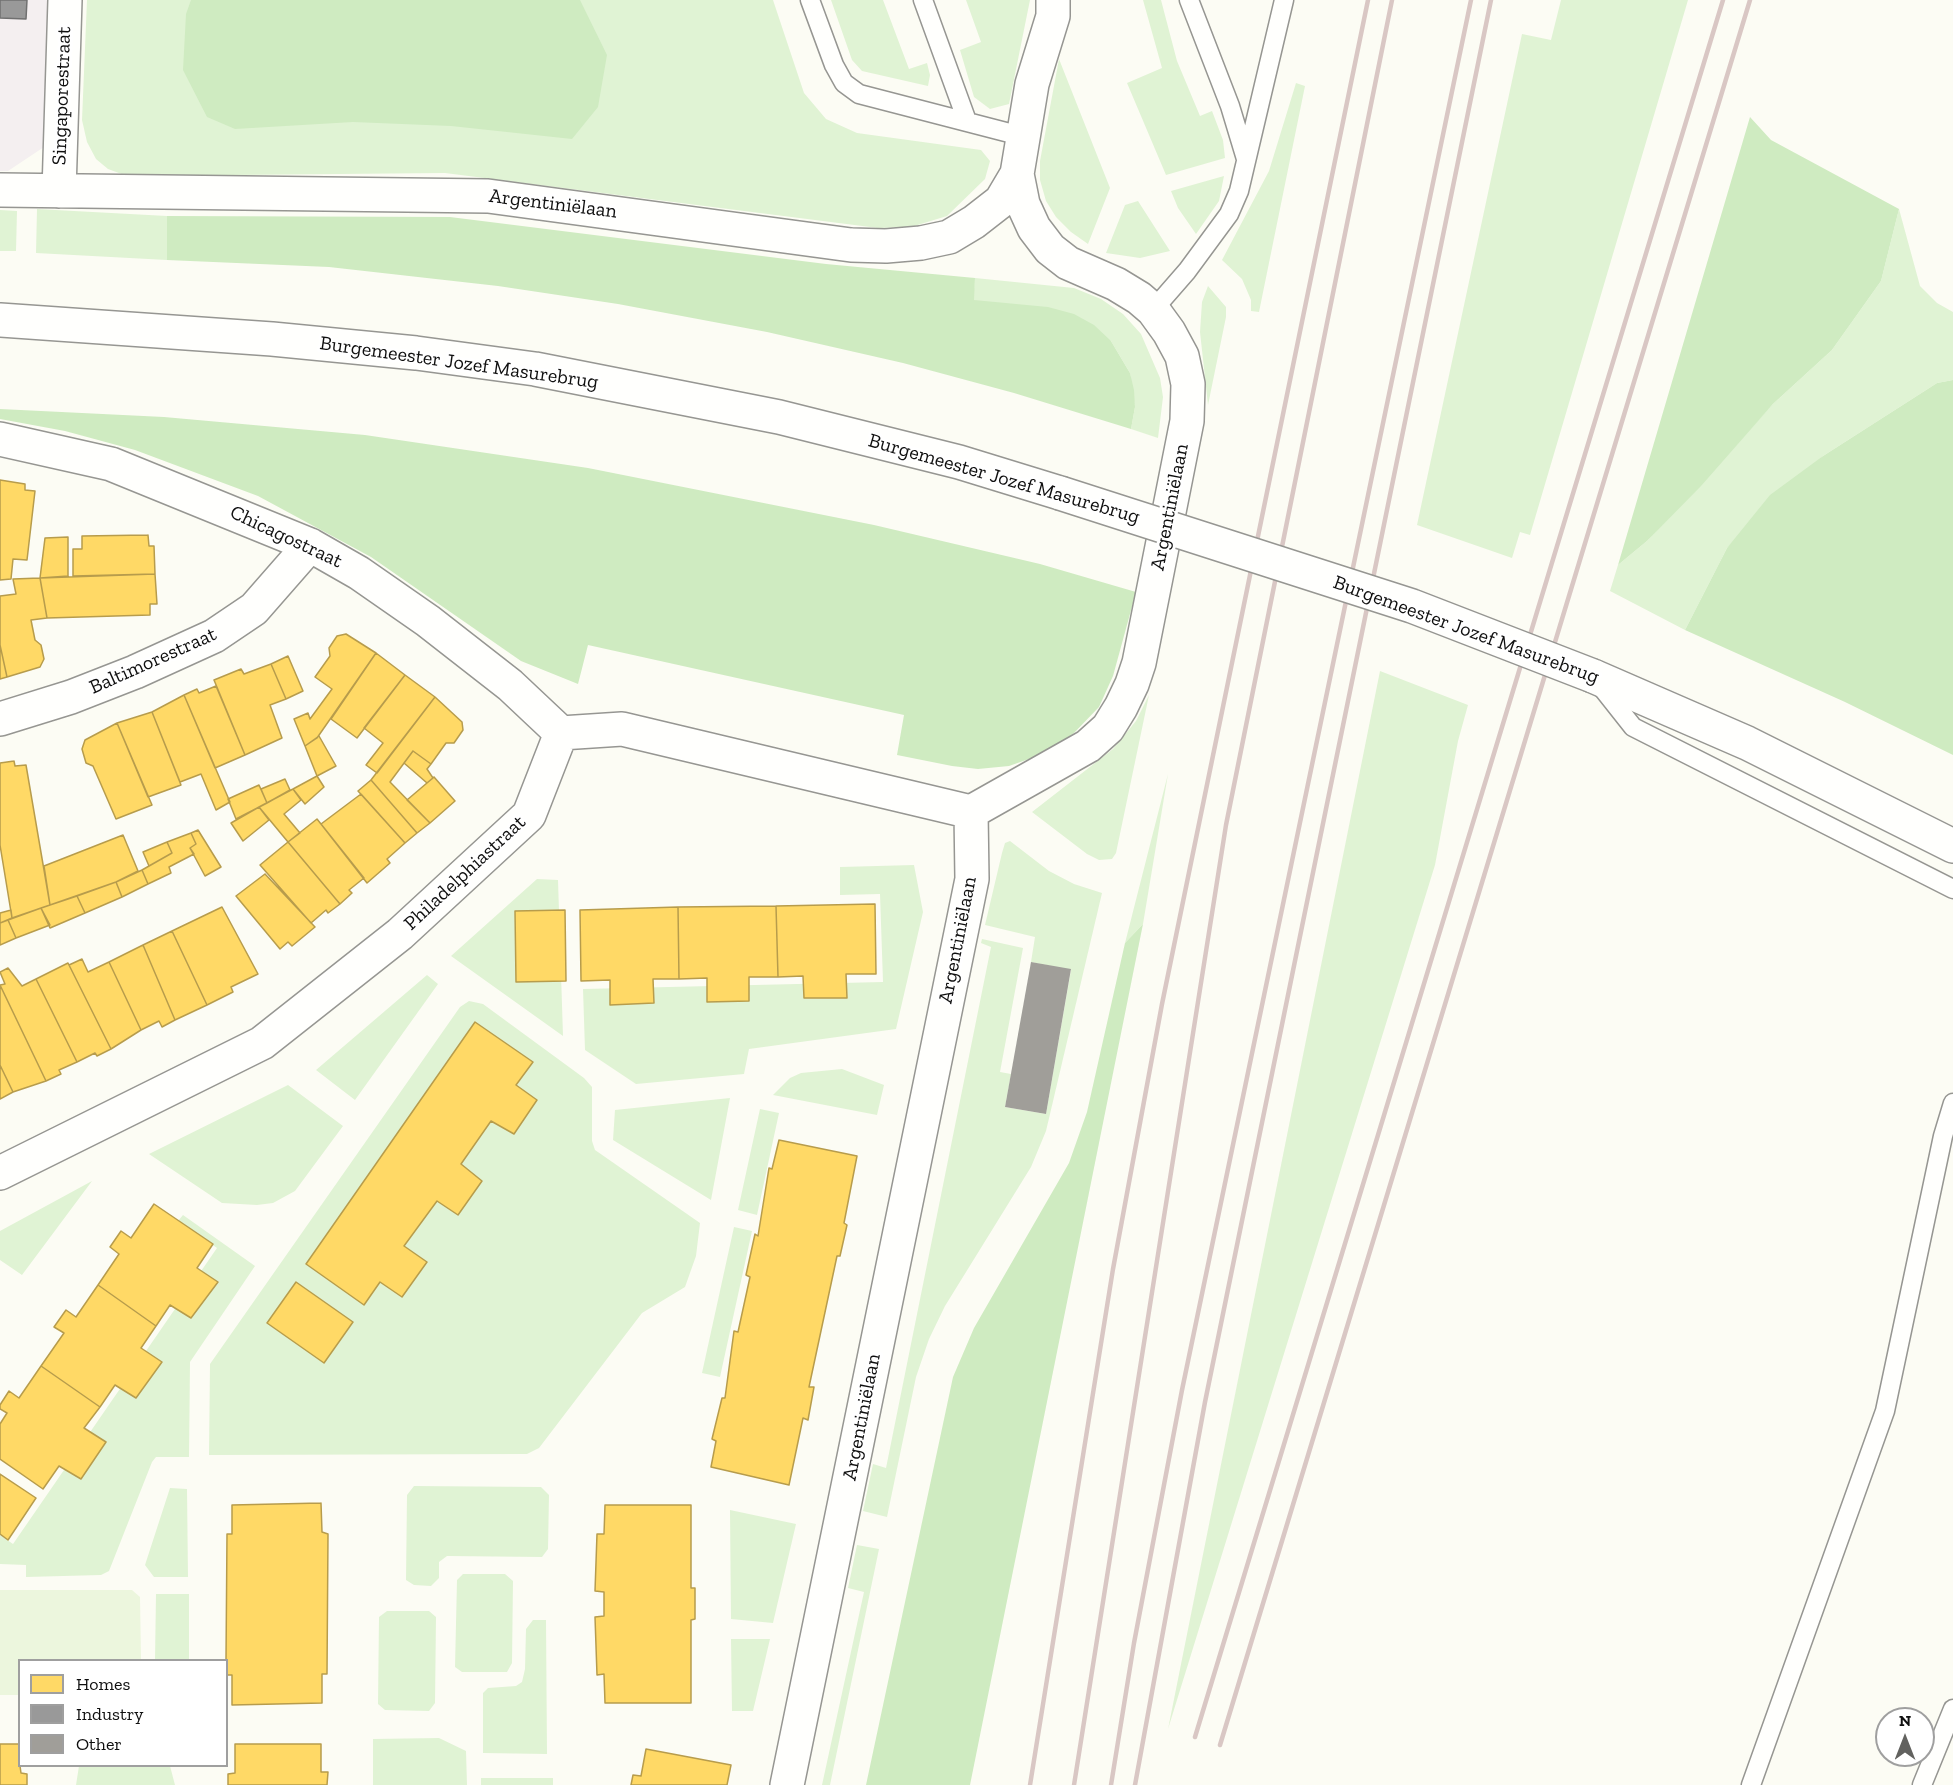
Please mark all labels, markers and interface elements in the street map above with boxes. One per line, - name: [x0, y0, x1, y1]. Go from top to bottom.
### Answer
- street label: Singaporestraat: [48, 26, 76, 166]
- street label: Argentiniëlaan: [488, 184, 618, 224]
- street label: Burgemeester Jozef Masurebrug: [318, 332, 600, 394]
- street label: Burgemeester Jozef Masurebrug: [866, 429, 1142, 529]
- street label: Argentiniëlaan: [1146, 442, 1194, 572]
- street label: Chicagostraat: [226, 501, 346, 573]
- street label: Burgemeester Jozef Masurebrug: [1330, 571, 1602, 689]
- street label: Baltimorestraat: [86, 622, 220, 700]
- street label: Philadelphiastraat: [399, 810, 531, 936]
- street label: Argentiniëlaan: [934, 875, 982, 1005]
- street label: Argentiniëlaan: [838, 1352, 886, 1482]
- legend: [18, 1659, 228, 1767]
- text: Homes: [76, 1673, 130, 1695]
- text: Industry: [76, 1703, 143, 1725]
- north arrow: [1875, 1707, 1935, 1767]
- text: N: [1899, 1711, 1911, 1730]
- text: Other: [76, 1733, 122, 1755]

